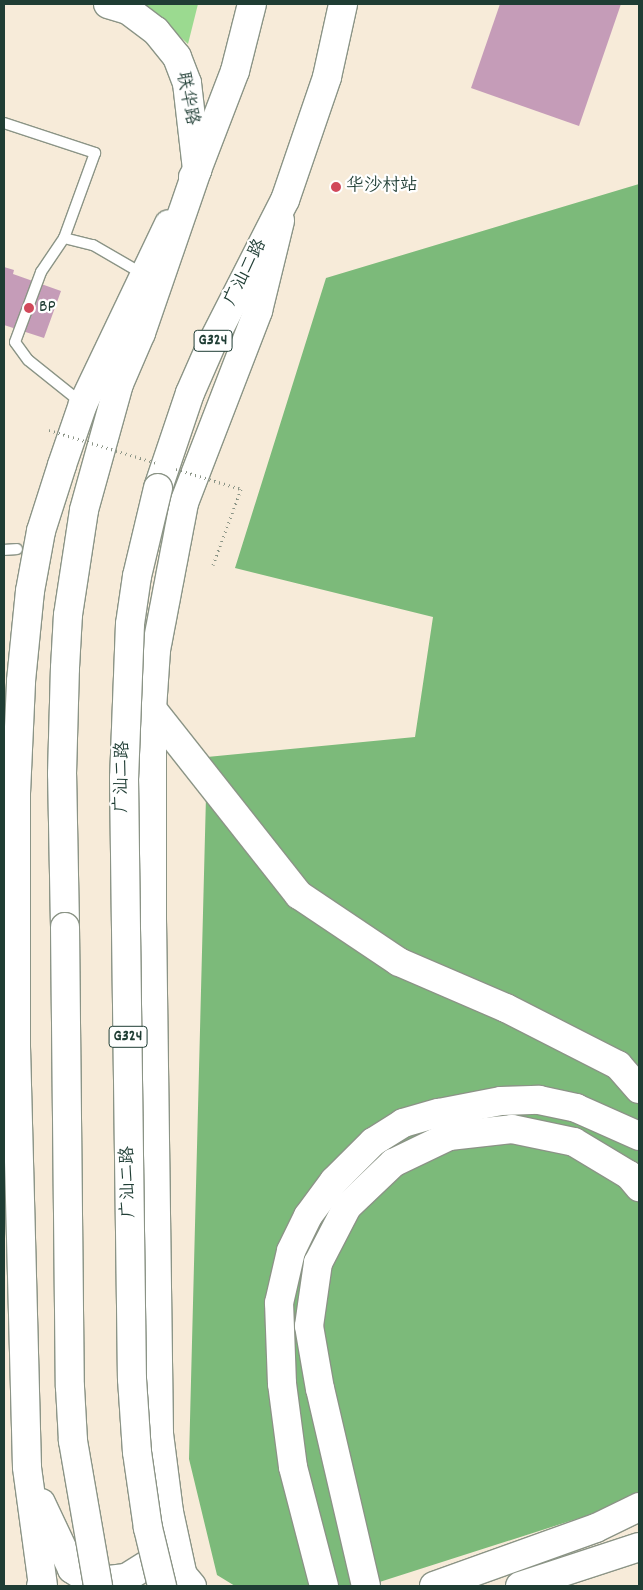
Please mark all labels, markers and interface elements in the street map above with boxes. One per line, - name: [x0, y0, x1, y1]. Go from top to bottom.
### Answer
- street label: 联华路: [170, 70, 202, 128]
- place label: 华沙村站: [346, 176, 418, 198]
- marker: 华沙村站: [330, 181, 342, 193]
- street label: 广汕二路: [221, 236, 273, 310]
- place label: BP: [39, 297, 56, 319]
- marker: BP: [23, 302, 35, 314]
- road number: G324: [193, 328, 233, 354]
- street label: 广汕二路: [113, 741, 135, 813]
- road number: G324: [108, 1024, 148, 1050]
- street label: 广汕二路: [119, 1146, 141, 1218]

